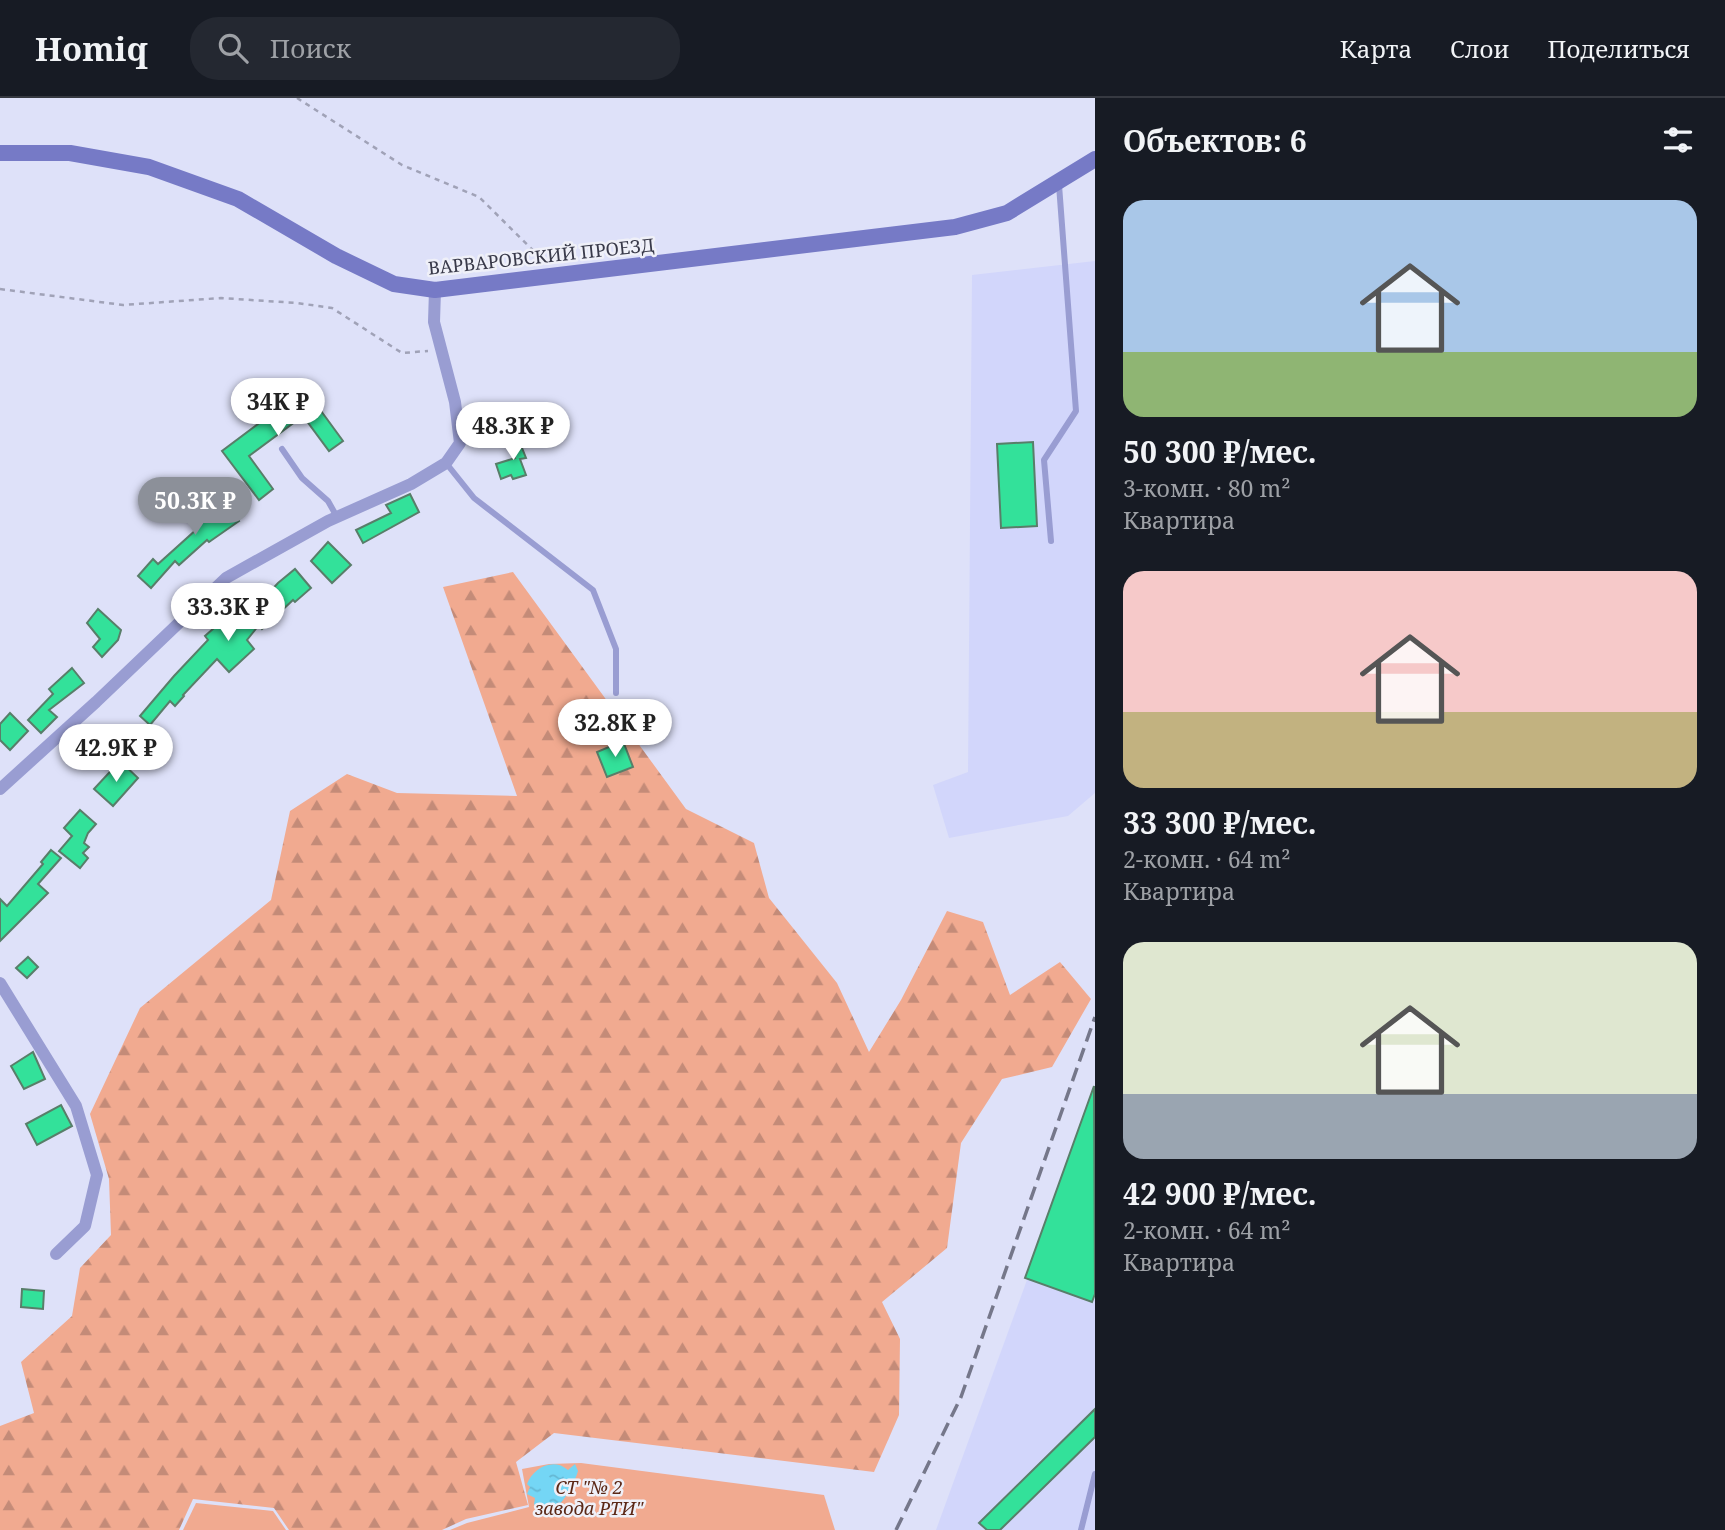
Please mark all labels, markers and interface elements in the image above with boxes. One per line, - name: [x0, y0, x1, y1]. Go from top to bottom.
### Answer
- search box: [190, 17, 680, 80]
- text: Homiq: [35, 26, 148, 71]
- icon: search: [214, 29, 252, 67]
- text: Поиск: [270, 30, 351, 66]
- text: Карта: [1340, 32, 1412, 65]
- text: Слои: [1450, 32, 1510, 65]
- text: Поделиться: [1548, 32, 1690, 65]
- text: Объектов: 6: [1123, 120, 1307, 161]
- icon: filters: [1659, 121, 1697, 159]
- street label: ВАРВАРОВСКИЙ ПРОЕЗД: [427, 232, 655, 280]
- icon: home: [1347, 245, 1473, 371]
- pin: 34K ₽: [229, 378, 327, 438]
- text: 34K ₽: [247, 385, 309, 417]
- pin: 48.3K ₽: [448, 402, 578, 462]
- text: 48.3K ₽: [472, 409, 554, 441]
- text: 50 300 ₽/мес.: [1123, 431, 1317, 472]
- text: 3-комн. · 80 m²: [1123, 472, 1290, 504]
- pin: 50.3K ₽: [130, 478, 260, 537]
- text: 50.3K ₽: [154, 484, 236, 516]
- text: Квартира: [1123, 504, 1235, 536]
- pin: 33.3K ₽: [163, 584, 293, 643]
- text: 33.3K ₽: [187, 590, 269, 622]
- icon: home: [1347, 616, 1473, 742]
- pin: 32.8K ₽: [550, 700, 680, 759]
- text: 32.8K ₽: [574, 706, 656, 738]
- pin: 42.9K ₽: [51, 724, 181, 784]
- text: 42.9K ₽: [75, 731, 157, 763]
- text: 33 300 ₽/мес.: [1123, 802, 1317, 843]
- text: 2-комн. · 64 m²: [1123, 843, 1290, 875]
- text: Квартира: [1123, 875, 1235, 907]
- icon: home: [1347, 987, 1473, 1113]
- text: 42 900 ₽/мес.: [1123, 1173, 1317, 1214]
- text: 2-комн. · 64 m²: [1123, 1214, 1290, 1246]
- text: Квартира: [1123, 1246, 1235, 1278]
- park label: СТ "№ 2 завода РТИ": [535, 1475, 645, 1520]

